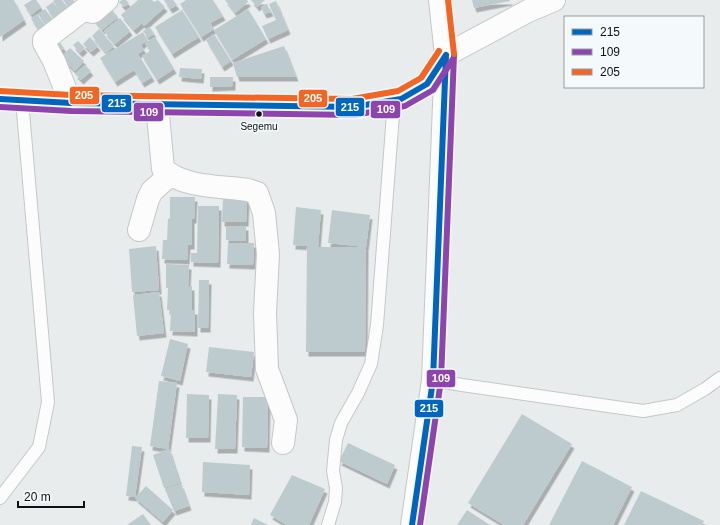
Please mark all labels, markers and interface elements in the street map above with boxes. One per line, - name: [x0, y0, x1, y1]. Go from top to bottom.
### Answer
- legend: [564, 16, 704, 88]
- text: 215: [600, 25, 620, 39]
- text: 109: [600, 45, 620, 59]
- text: 205: [600, 65, 620, 79]
- line badge: 205: [69, 86, 100, 105]
- text: 205: [75, 89, 93, 101]
- line badge: 205: [298, 89, 328, 108]
- text: 205: [304, 92, 322, 104]
- line badge: 215: [101, 94, 132, 113]
- text: 215: [108, 97, 126, 109]
- line badge: 215: [335, 97, 365, 117]
- line badge: 109: [370, 100, 401, 119]
- text: 215: [341, 101, 359, 113]
- line badge: 109: [133, 102, 164, 122]
- text: 109: [377, 103, 395, 115]
- text: 109: [140, 106, 158, 118]
- marker: Segemu: [254, 109, 264, 119]
- place label: Segemu: [240, 121, 278, 132]
- line badge: 109: [426, 369, 456, 388]
- text: 109: [432, 372, 450, 384]
- line badge: 215: [414, 399, 444, 418]
- text: 215: [420, 402, 438, 414]
- scale bar: [18, 483, 84, 509]
- text: 20 m: [24, 490, 51, 504]

